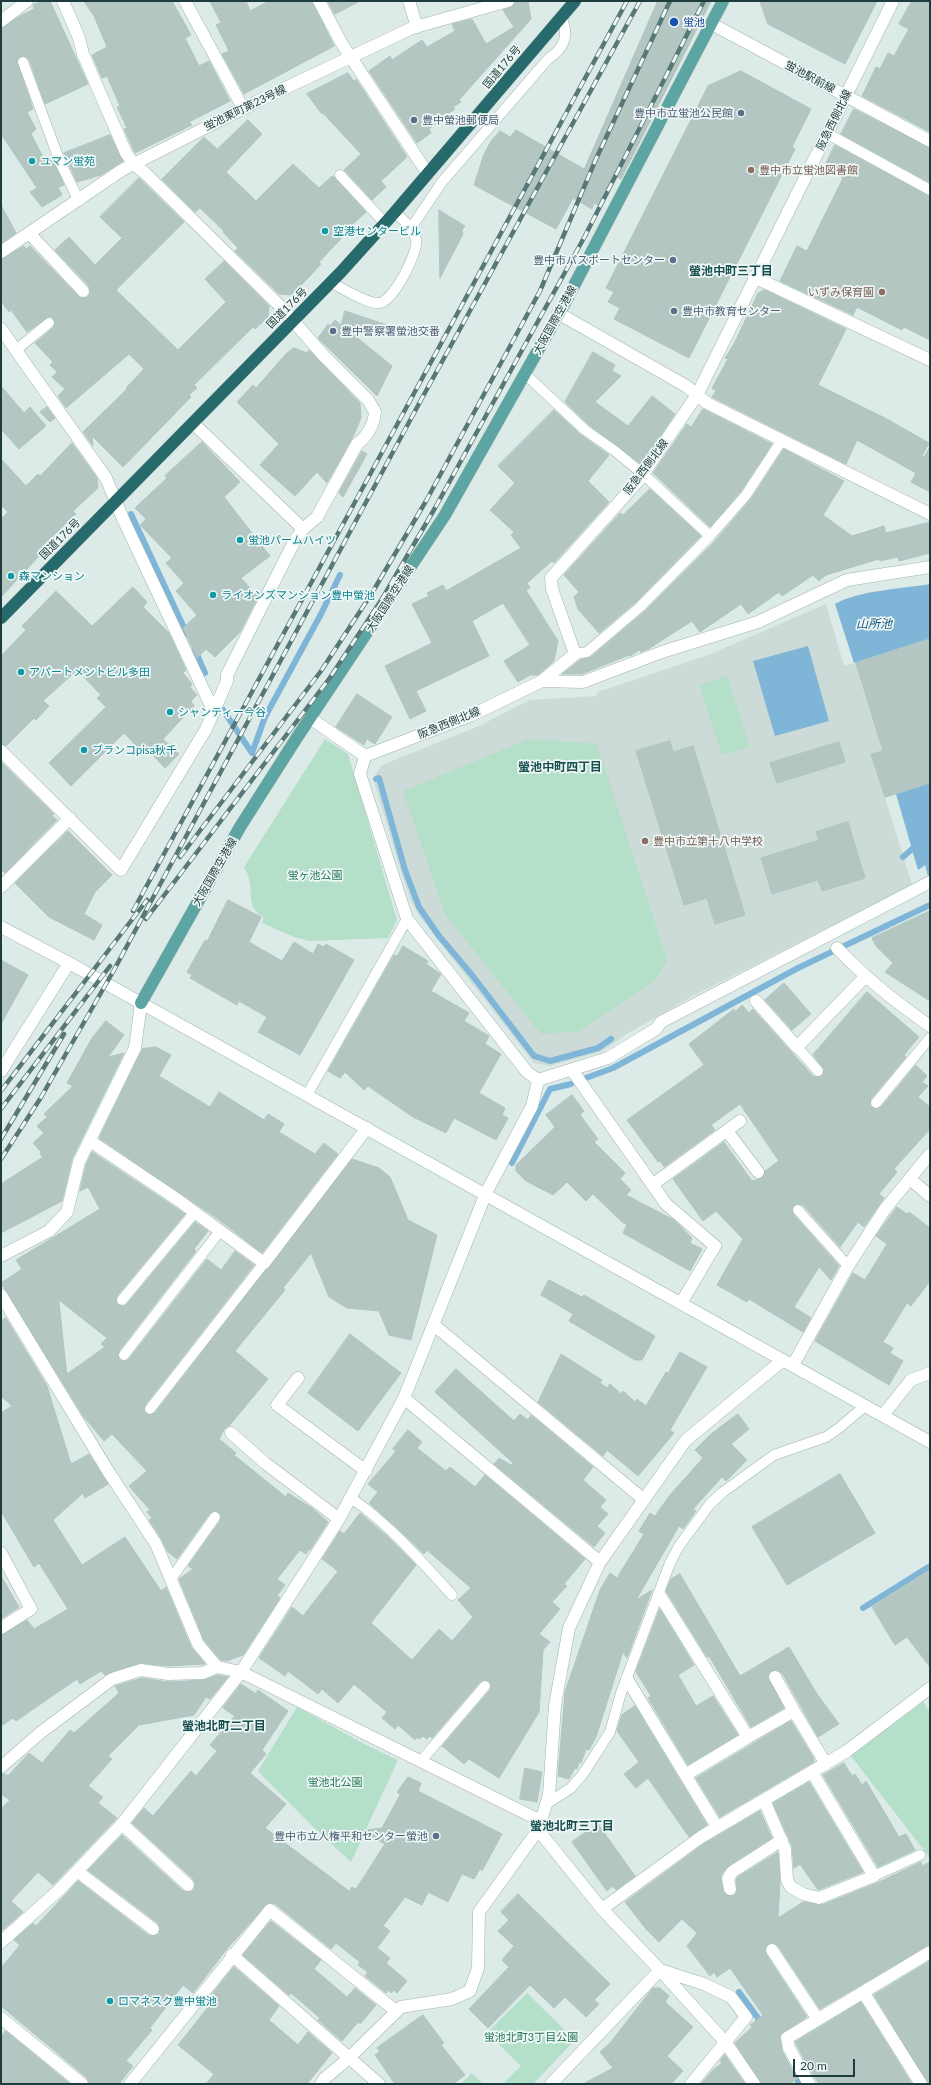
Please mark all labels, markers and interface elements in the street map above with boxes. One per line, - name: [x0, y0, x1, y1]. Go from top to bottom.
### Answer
- place label: 蛍池: [683, 15, 705, 29]
- marker: 蛍池: [668, 16, 680, 28]
- street label: 国道176号: [480, 43, 524, 91]
- street label: 蛍池駅前線: [783, 58, 837, 96]
- street label: 蛍池東町第23号線: [202, 82, 288, 134]
- street label: 阪急西側北線: [814, 87, 854, 153]
- place label: 豊中市立蛍池公民館: [634, 106, 733, 120]
- marker: 豊中市立蛍池公民館: [736, 108, 746, 118]
- place label: 豊中螢池郵便局: [422, 113, 499, 127]
- marker: 豊中螢池郵便局: [409, 115, 419, 125]
- place label: ユマン蛍苑: [40, 154, 95, 168]
- marker: ユマン蛍苑: [27, 156, 37, 166]
- place label: 豊中市立蛍池図書館: [759, 163, 858, 177]
- marker: 豊中市立蛍池図書館: [746, 165, 756, 175]
- place label: 空港センタービル: [333, 224, 421, 238]
- marker: 空港センタービル: [320, 226, 330, 236]
- place label: 豊中市パスポートセンター: [533, 253, 665, 267]
- marker: 豊中市パスポートセンター: [668, 255, 678, 265]
- district label: 螢池中町三丁目: [689, 264, 773, 278]
- street label: 大阪国際空港線: [531, 283, 579, 357]
- street label: 国道176号: [264, 285, 310, 331]
- place label: いずみ保育園: [808, 285, 874, 299]
- marker: いずみ保育園: [877, 287, 887, 297]
- place label: 豊中市教育センター: [682, 304, 781, 318]
- marker: 豊中市教育センター: [669, 306, 679, 316]
- place label: 豊中警察署螢池交番: [341, 324, 440, 338]
- marker: 豊中警察署螢池交番: [328, 326, 338, 336]
- street label: 阪急西側北線: [621, 437, 671, 497]
- street label: 国道176号: [37, 516, 83, 562]
- place label: 蛍池パームハイツ: [248, 533, 336, 547]
- marker: 蛍池パームハイツ: [235, 535, 245, 545]
- street label: 大阪国際空港線: [363, 563, 417, 635]
- place label: 森マンション: [19, 569, 85, 583]
- marker: 森マンション: [6, 571, 16, 581]
- place label: ライオンズマンション豊中螢池: [221, 588, 375, 602]
- marker: ライオンズマンション豊中螢池: [208, 590, 218, 600]
- water label: 山所池: [856, 617, 892, 631]
- place label: アパートメントビル多田: [29, 665, 150, 679]
- marker: アパートメントビル多田: [16, 667, 26, 677]
- place label: シャンティー今谷: [178, 705, 266, 719]
- street label: 阪急西側北線: [416, 705, 482, 741]
- marker: シャンティー今谷: [165, 707, 175, 717]
- place label: ブランコpisa秋千: [92, 743, 177, 757]
- marker: ブランコpisa秋千: [79, 745, 89, 755]
- district label: 螢池中町四丁目: [518, 760, 602, 774]
- place label: 豊中市立第十八中学校: [653, 834, 763, 848]
- street label: 大阪国際空港線: [190, 835, 240, 909]
- marker: 豊中市立第十八中学校: [640, 836, 650, 846]
- park label: 蛍ヶ池公園: [288, 868, 342, 882]
- district label: 螢池北町二丁目: [182, 1719, 266, 1733]
- park label: 蛍池北公園: [308, 1775, 362, 1789]
- district label: 螢池北町三丁目: [530, 1819, 614, 1833]
- place label: 豊中市立人権平和センター螢池: [274, 1829, 428, 1843]
- marker: 豊中市立人権平和センター螢池: [431, 1831, 441, 1841]
- place label: ロマネスク豊中蛍池: [118, 1994, 217, 2008]
- marker: ロマネスク豊中蛍池: [105, 1996, 115, 2006]
- park label: 蛍池北町3丁目公園: [484, 2030, 578, 2044]
- scale bar: [795, 2051, 857, 2077]
- text: 20 m: [800, 2058, 827, 2073]

